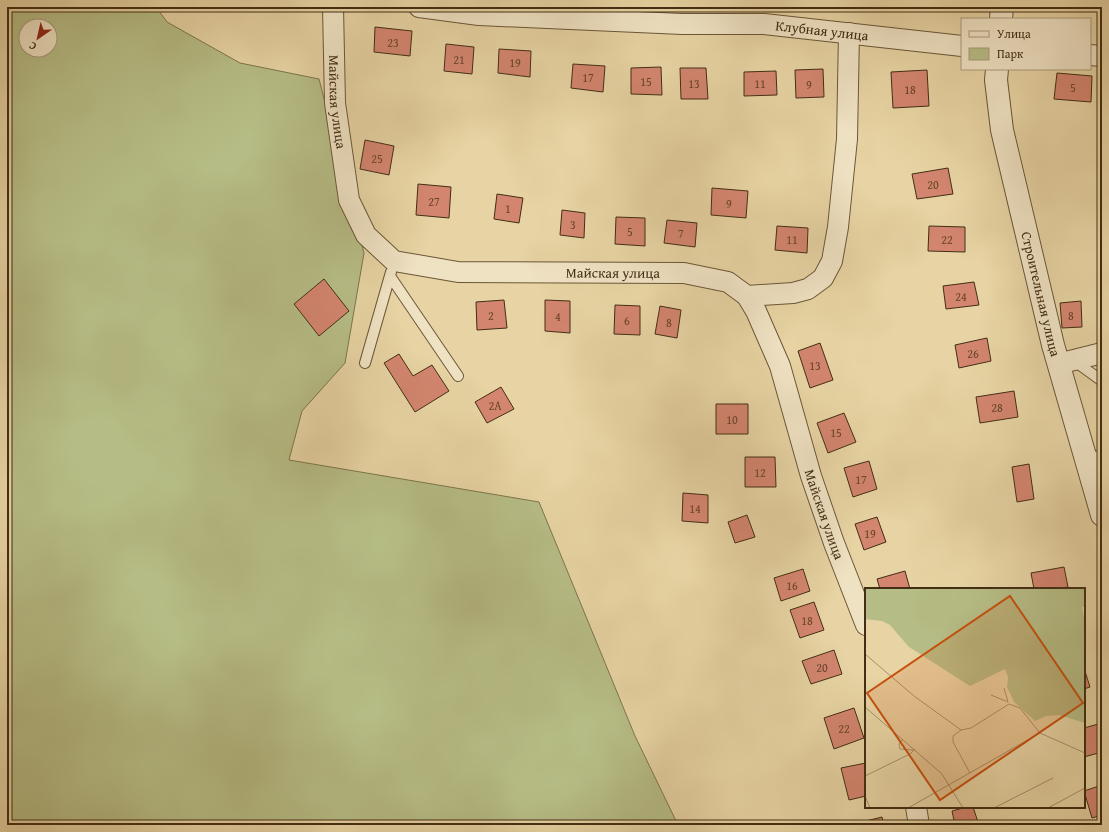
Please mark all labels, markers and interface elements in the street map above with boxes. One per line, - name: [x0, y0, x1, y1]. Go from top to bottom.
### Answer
- street label: Клубная улица: [774, 15, 870, 46]
- north arrow: [18, 18, 58, 58]
- legend: [961, 18, 1091, 70]
- text: Улица: [997, 25, 1031, 42]
- house number: 23: [387, 34, 399, 51]
- text: С: [25, 38, 39, 55]
- text: Парк: [997, 45, 1024, 62]
- house number: 21: [453, 51, 465, 68]
- house number: 19: [509, 54, 521, 71]
- street label: Майская улица: [324, 55, 352, 150]
- house number: 17: [582, 69, 594, 86]
- house number: 15: [640, 73, 652, 90]
- house number: 13: [688, 75, 700, 92]
- house number: 11: [754, 75, 766, 92]
- house number: 9: [806, 76, 812, 93]
- house number: 5: [1070, 79, 1076, 96]
- house number: 18: [904, 81, 916, 98]
- house number: 25: [371, 150, 383, 167]
- house number: 20: [927, 176, 939, 193]
- house number: 27: [428, 193, 440, 210]
- house number: 9: [726, 195, 732, 212]
- house number: 1: [505, 200, 511, 217]
- house number: 3: [570, 216, 576, 233]
- house number: 5: [627, 223, 633, 240]
- house number: 7: [678, 225, 684, 242]
- street label: Строительная улица: [1016, 230, 1066, 359]
- house number: 11: [786, 231, 798, 248]
- house number: 22: [941, 231, 953, 248]
- street label: Майская улица: [566, 262, 660, 283]
- house number: 24: [955, 288, 967, 305]
- house number: 2: [488, 307, 494, 324]
- house number: 8: [1068, 307, 1074, 324]
- house number: 4: [555, 308, 561, 325]
- house number: 6: [624, 312, 630, 329]
- house number: 8: [666, 314, 672, 331]
- house number: 26: [967, 345, 979, 362]
- house number: 13: [809, 357, 821, 374]
- house number: 2А: [488, 397, 502, 414]
- house number: 28: [991, 399, 1003, 416]
- house number: 10: [726, 411, 738, 428]
- house number: 15: [830, 424, 842, 441]
- house number: 12: [754, 464, 766, 481]
- street label: Майская улица: [800, 467, 850, 563]
- house number: 17: [855, 471, 867, 488]
- house number: 14: [689, 500, 701, 517]
- house number: 19: [864, 525, 876, 542]
- house number: 16: [786, 577, 798, 594]
- inset map: [865, 588, 1085, 808]
- house number: 18: [801, 612, 813, 629]
- house number: 20: [816, 659, 828, 676]
- house number: 22: [838, 720, 850, 737]

